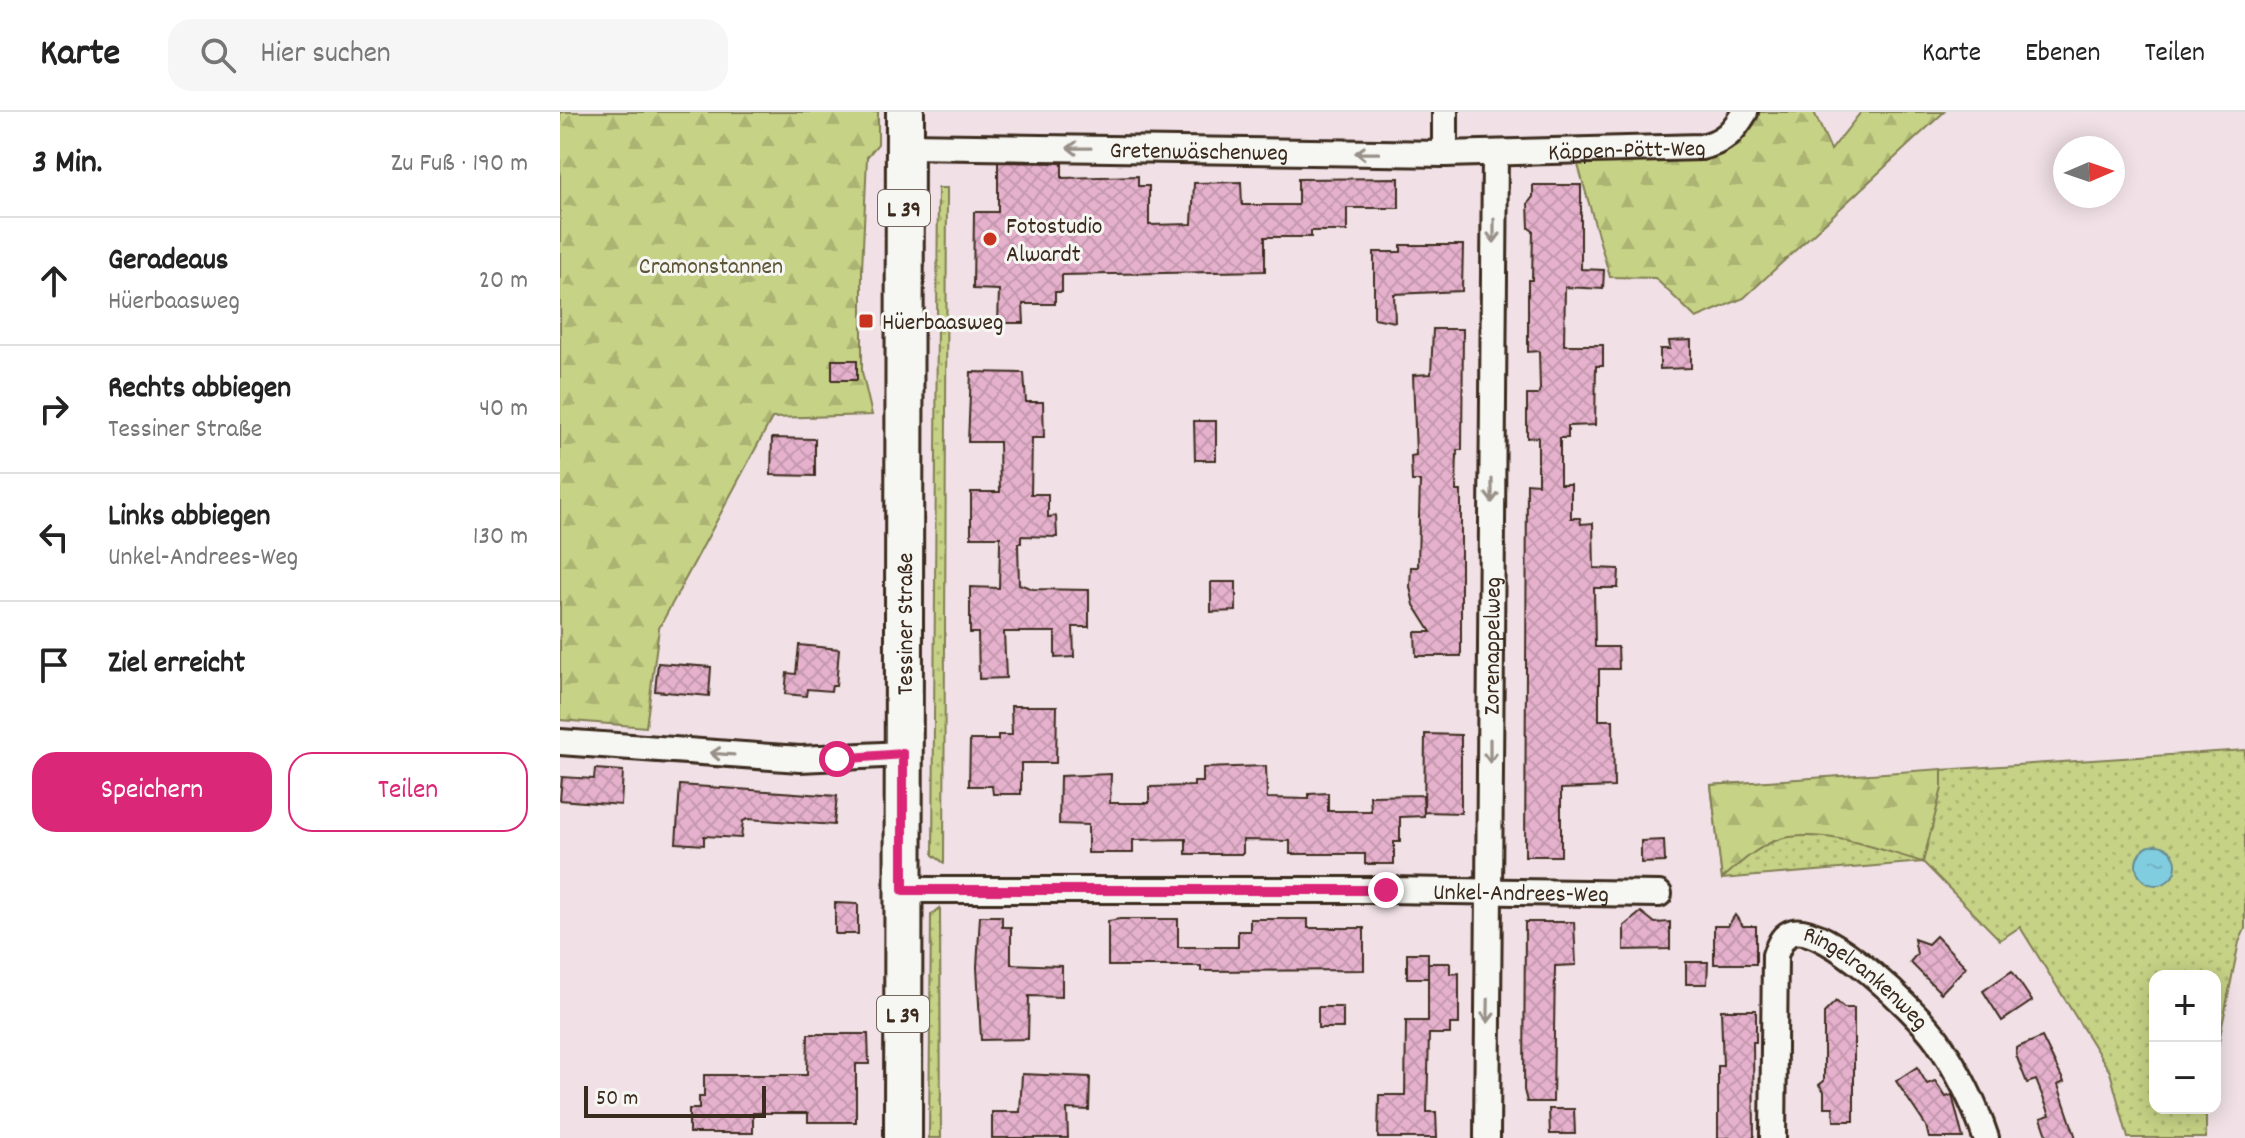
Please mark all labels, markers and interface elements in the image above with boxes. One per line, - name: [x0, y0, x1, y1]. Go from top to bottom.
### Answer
- search box: [168, 19, 728, 91]
- text: Karte: [40, 28, 120, 83]
- icon: search: [196, 33, 240, 77]
- text: Hier suchen: [260, 34, 391, 77]
- text: Karte: [1922, 35, 1981, 75]
- text: Ebenen: [2025, 35, 2100, 75]
- text: Teilen: [2144, 35, 2205, 75]
- street label: Käppen-Pött-Weg: [1548, 133, 1706, 171]
- street label: Gretenwäschenweg: [1109, 135, 1288, 172]
- north arrow: [2053, 136, 2125, 208]
- text: 3 Min.: [32, 140, 102, 189]
- one-way arrow: [1066, 140, 1093, 156]
- one-way arrow: [1354, 145, 1381, 160]
- text: Zu Fuß · 190 m: [391, 146, 528, 183]
- road number: L 39: [878, 190, 930, 226]
- place label: Fotostudio Alwardt: [1006, 211, 1103, 273]
- one-way arrow: [1486, 217, 1502, 244]
- marker: Fotostudio Alwardt: [981, 230, 999, 248]
- text: Geradeaus: [108, 241, 228, 284]
- park label: Cramonstannen: [639, 251, 783, 285]
- icon: ahead: [32, 259, 76, 303]
- text: 20 m: [479, 263, 528, 300]
- text: Hüerbaasweg: [108, 284, 240, 321]
- place label: Hüerbaasweg: [882, 307, 1004, 341]
- marker: Hüerbaasweg: [857, 312, 875, 330]
- text: Rechts abbiegen: [108, 369, 291, 412]
- icon: right: [32, 387, 76, 431]
- text: 40 m: [479, 391, 528, 428]
- text: Tessiner Straße: [108, 412, 262, 449]
- one-way arrow: [1484, 477, 1500, 504]
- text: Links abbiegen: [108, 497, 270, 540]
- icon: left: [32, 515, 76, 559]
- text: 130 m: [473, 519, 528, 556]
- text: Unkel-Andrees-Weg: [108, 540, 298, 577]
- street label: Tessiner Straße: [890, 553, 924, 695]
- street label: Zorenappelweg: [1476, 577, 1512, 715]
- icon: arrive: [32, 643, 76, 687]
- text: Ziel erreicht: [108, 644, 245, 687]
- one-way arrow: [1483, 737, 1498, 764]
- route start: [819, 741, 855, 777]
- one-way arrow: [709, 746, 736, 761]
- button: Speichern: [32, 752, 272, 832]
- button: Teilen: [288, 752, 528, 832]
- route end: [1368, 872, 1404, 908]
- street label: Unkel-Andrees-Weg: [1433, 877, 1609, 913]
- street label: Ringelrankenweg: [1798, 919, 1935, 1039]
- map controls: [2149, 970, 2221, 1114]
- button: +: [2149, 970, 2221, 1042]
- road number: L 39: [877, 996, 929, 1032]
- one-way arrow: [1480, 997, 1496, 1024]
- button: −: [2149, 1042, 2221, 1114]
- scale bar: [584, 1082, 766, 1118]
- text: 50 m: [596, 1084, 638, 1115]

